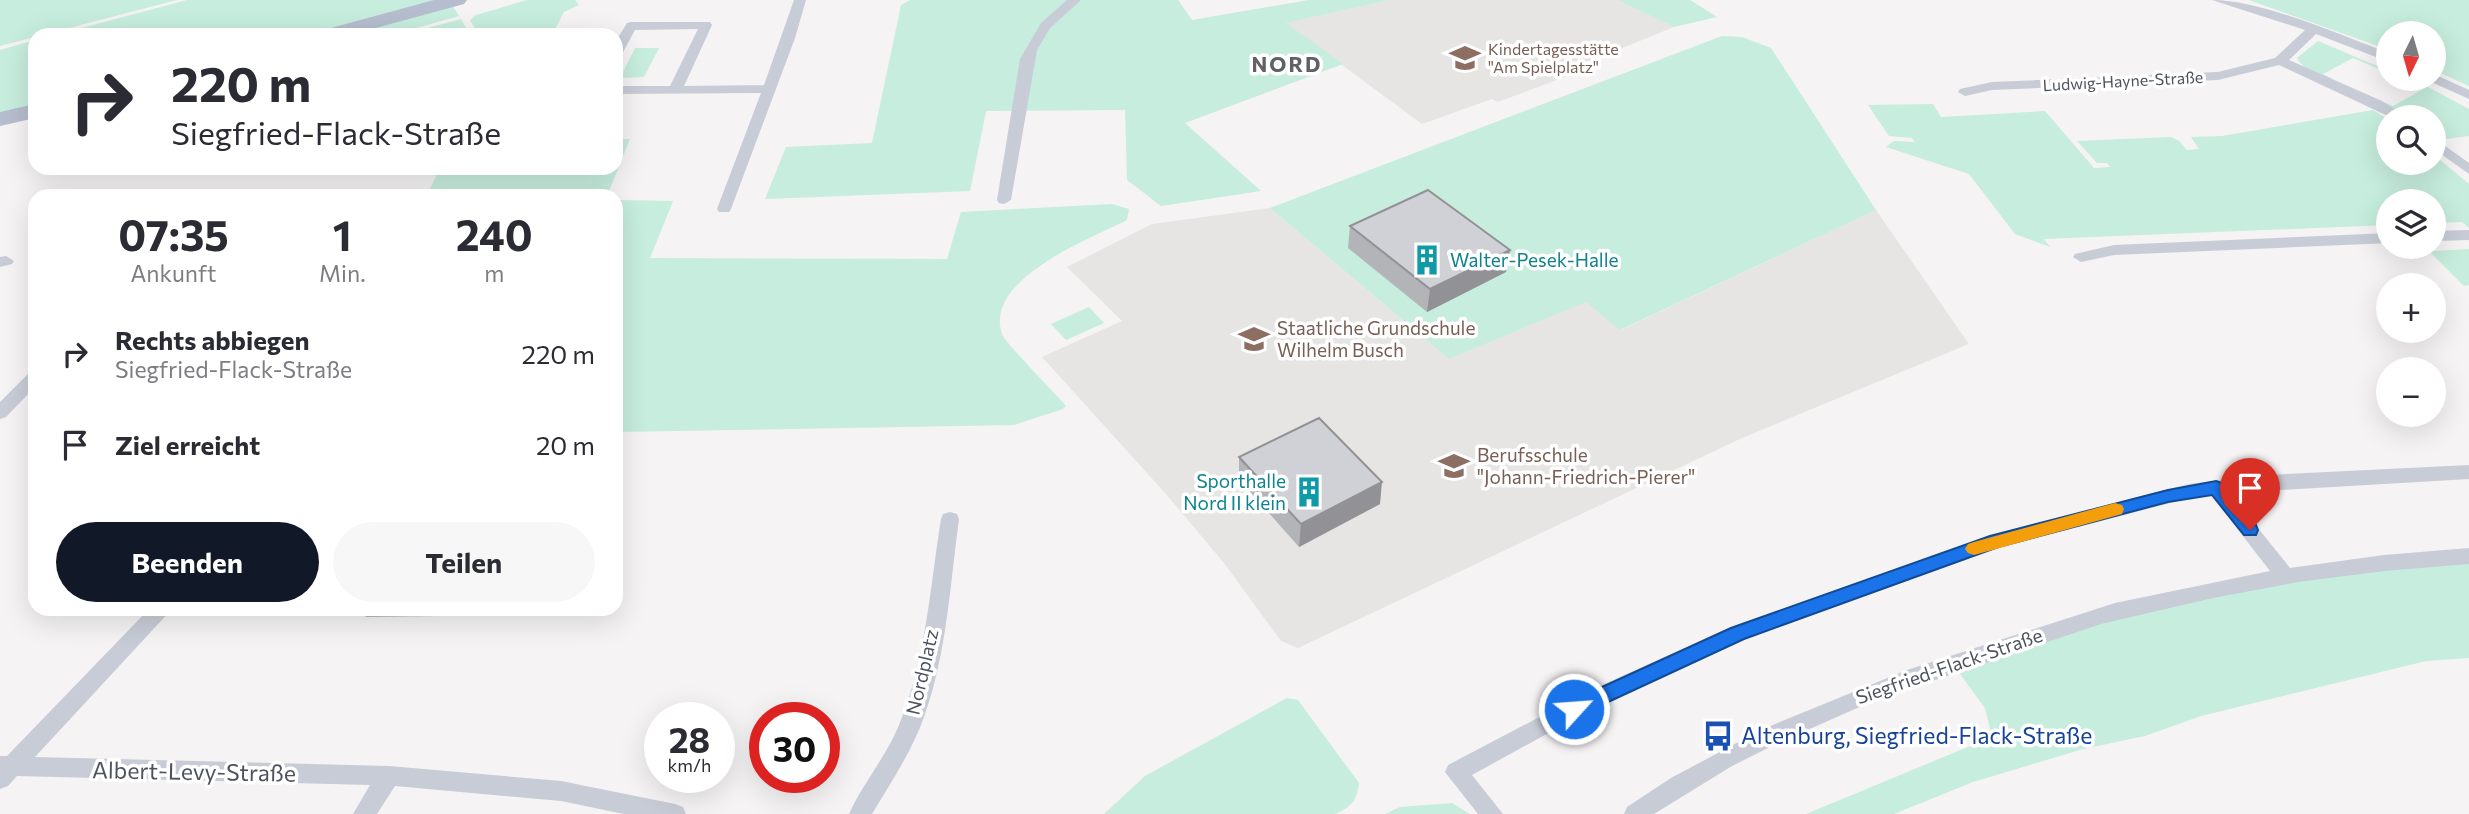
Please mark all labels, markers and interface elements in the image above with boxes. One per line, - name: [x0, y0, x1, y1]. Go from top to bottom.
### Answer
- north arrow: [2376, 21, 2446, 91]
- map controls: [2376, 21, 2446, 427]
- place label: Kindertagesstätte "Am Spielplatz": [1488, 39, 1619, 76]
- school or university icon: Kindertagesstätte "Am Spielplatz": [1448, 41, 1482, 75]
- district label: NORD: [1252, 51, 1322, 76]
- text: 220 m: [171, 52, 311, 112]
- icon: right: [56, 56, 147, 147]
- street label: Ludwig-Hayne-Straße: [2042, 67, 2204, 94]
- button: search: [2376, 105, 2446, 175]
- text: Siegfried-Flack-Straße: [171, 112, 501, 152]
- button: layers: [2376, 189, 2446, 259]
- text: 07:35: [118, 208, 229, 260]
- text: 1: [333, 208, 352, 260]
- text: 240: [456, 208, 533, 260]
- building icon: Walter-Pesek-Halle: [1410, 243, 1444, 277]
- place label: Walter-Pesek-Halle: [1450, 248, 1619, 271]
- text: Ankunft: [130, 259, 217, 287]
- text: Min.: [319, 259, 366, 287]
- text: m: [484, 259, 504, 287]
- button: +: [2376, 273, 2446, 343]
- place label: Staatliche Grundschule Wilhelm Busch: [1277, 316, 1475, 361]
- school or university icon: Staatliche Grundschule Wilhelm Busch: [1237, 322, 1271, 356]
- text: Rechts abbiegen: [115, 324, 310, 355]
- icon: right: [56, 335, 94, 373]
- text: 220 m: [522, 338, 595, 369]
- text: Siegfried-Flack-Straße: [115, 355, 352, 383]
- button: −: [2376, 357, 2446, 427]
- icon: arrive: [56, 426, 94, 464]
- text: Ziel erreicht: [115, 429, 260, 460]
- text: 20 m: [536, 429, 595, 460]
- place label: Berufsschule "Johann-Friedrich-Pierer": [1477, 443, 1695, 488]
- school or university icon: Berufsschule "Johann-Friedrich-Pierer": [1437, 449, 1471, 483]
- pin: [2220, 458, 2280, 530]
- place label: Sporthalle Nord II klein: [1183, 469, 1286, 514]
- icon: arrive: [2231, 469, 2269, 507]
- building icon: Sporthalle Nord II klein: [1292, 475, 1326, 509]
- button: Beenden: [56, 522, 319, 602]
- button: Teilen: [333, 522, 595, 602]
- street label: Siegfried-Flack-Straße: [1852, 623, 2045, 708]
- street label: Nordplatz: [901, 627, 943, 717]
- position arrow: [1537, 672, 1611, 746]
- speed limit sign: 30: [749, 702, 840, 793]
- text: 28: [669, 717, 710, 760]
- bus stop icon: Altenburg, Siegfried-Flack-Straße: [1701, 719, 1735, 753]
- place label: Altenburg, Siegfried-Flack-Straße: [1741, 721, 2092, 749]
- text: km/h: [668, 754, 711, 776]
- street label: Albert-Levy-Straße: [92, 755, 296, 787]

